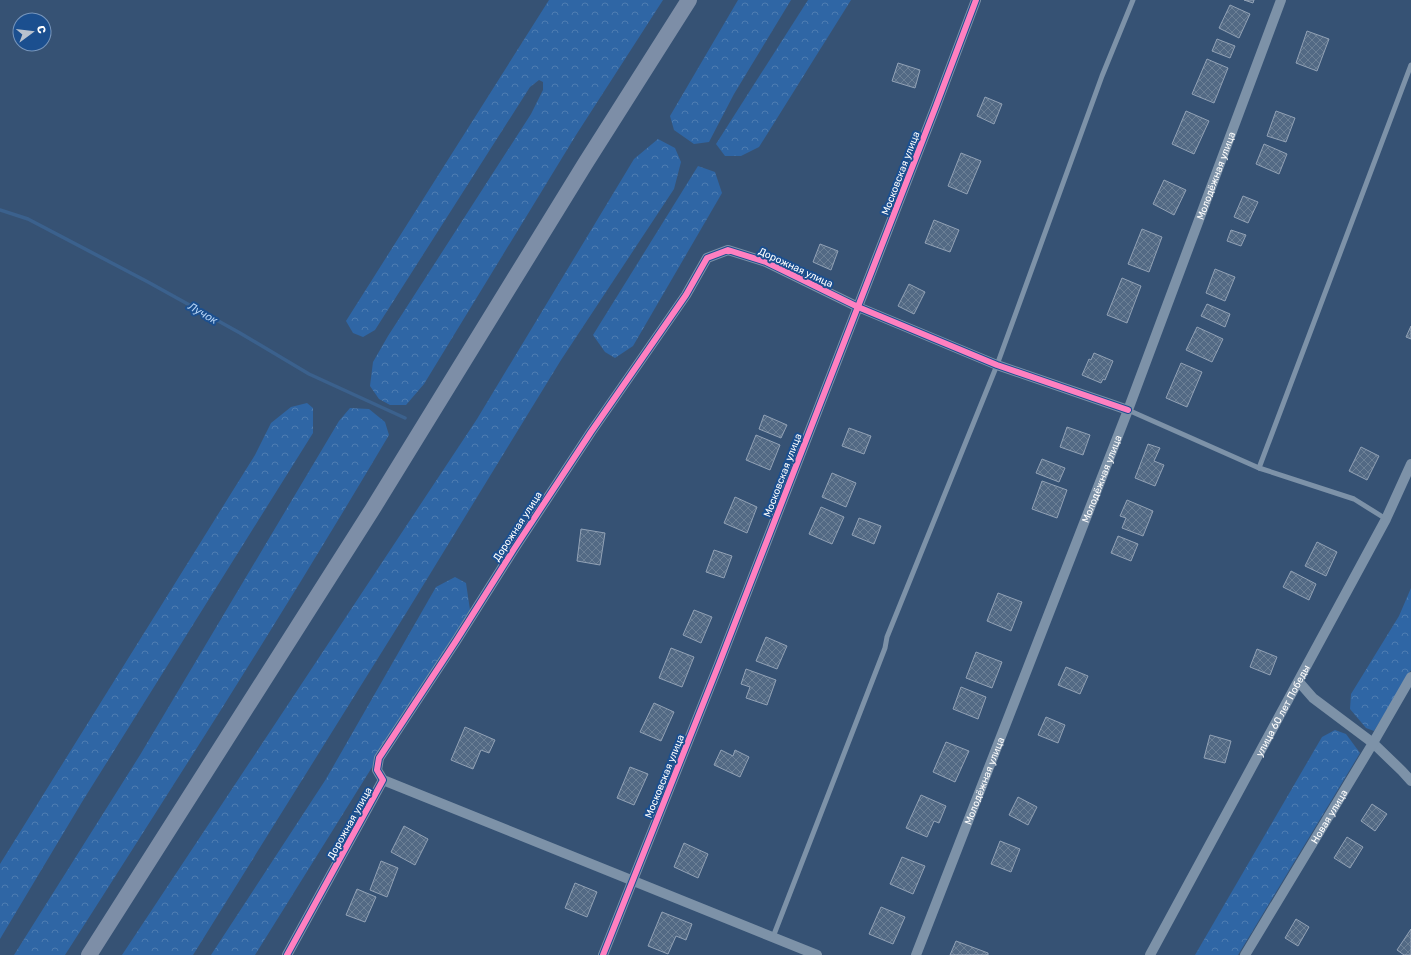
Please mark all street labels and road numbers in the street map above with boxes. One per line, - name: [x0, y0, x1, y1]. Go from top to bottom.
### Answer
- street label: Московская улица: [879, 130, 922, 217]
- street label: Молодёжная улица: [1195, 130, 1238, 222]
- street label: Дорожная улица: [756, 245, 835, 290]
- street label: Московская улица: [761, 432, 804, 519]
- street label: Молодёжная улица: [1080, 434, 1125, 525]
- street label: Дорожная улица: [491, 489, 545, 564]
- street label: улица 60 лет Победы: [1254, 663, 1313, 759]
- street label: Московская улица: [643, 733, 687, 820]
- street label: Молодёжная улица: [962, 736, 1007, 827]
- street label: Дорожная улица: [325, 785, 375, 862]
- street label: Новая улица: [1309, 788, 1350, 846]

